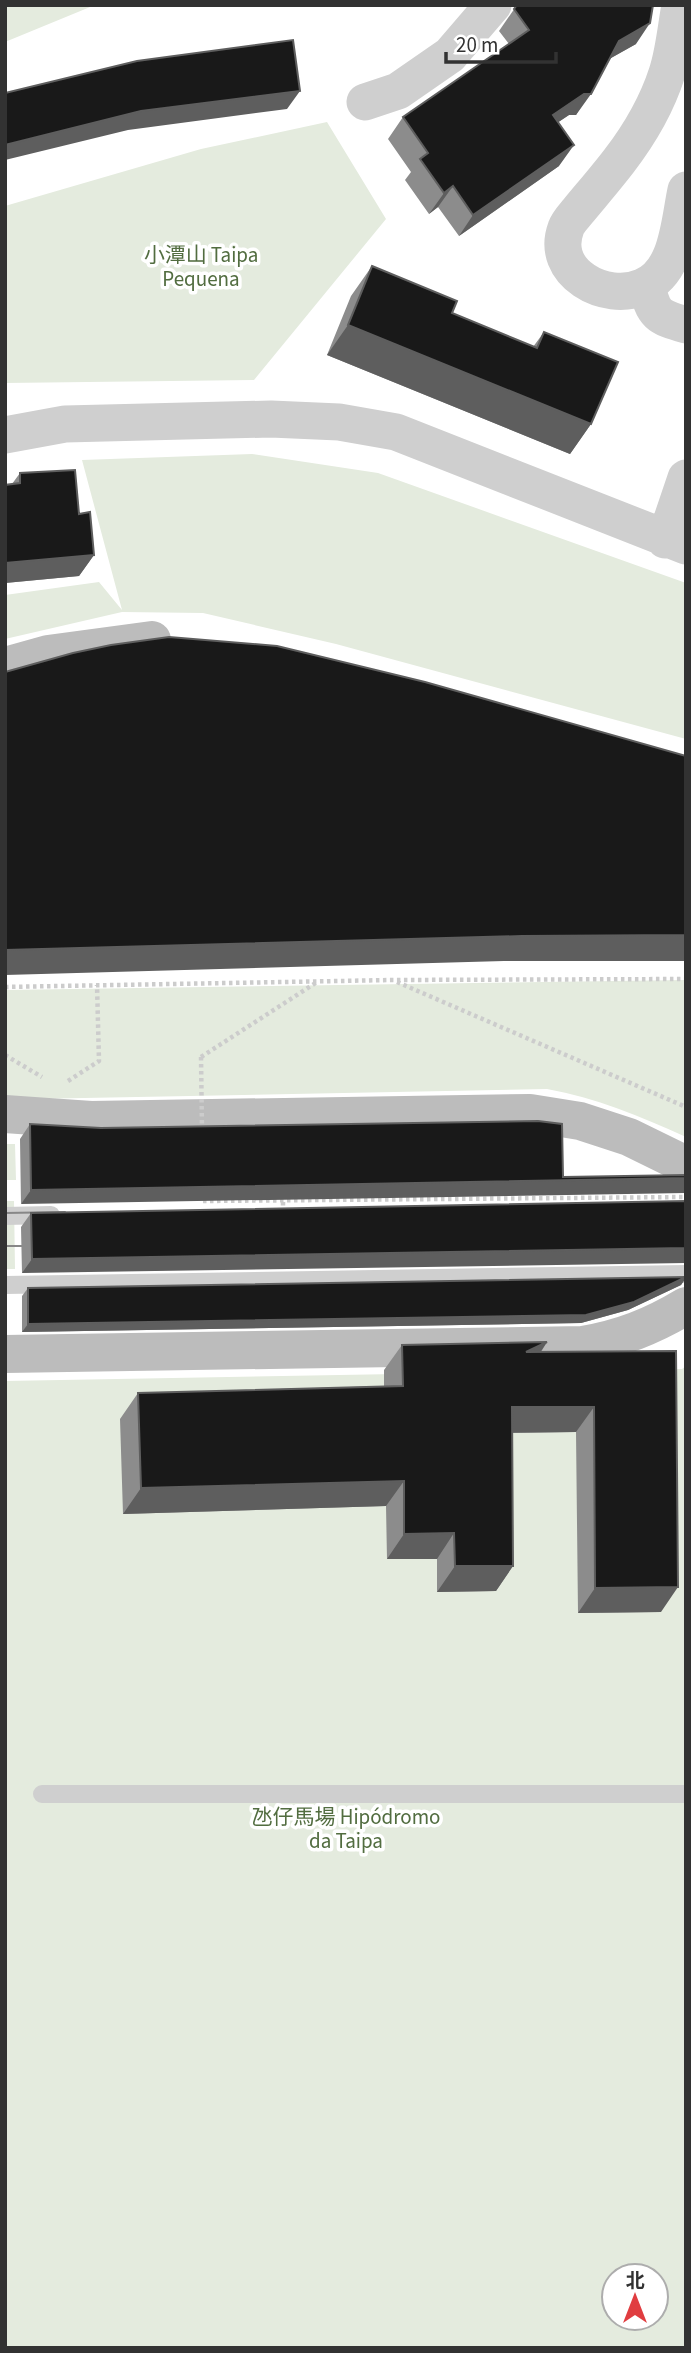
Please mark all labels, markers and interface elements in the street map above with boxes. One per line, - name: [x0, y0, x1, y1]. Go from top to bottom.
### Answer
- scale bar: [446, 21, 556, 65]
- text: 20 m: [456, 30, 498, 60]
- park label: 小潭山 Taipa Pequena: [144, 240, 258, 294]
- park label: 氹仔馬場 Hipódromo da Taipa: [252, 1802, 441, 1856]
- north arrow: [600, 2262, 670, 2332]
- text: 北: [625, 2268, 645, 2295]

